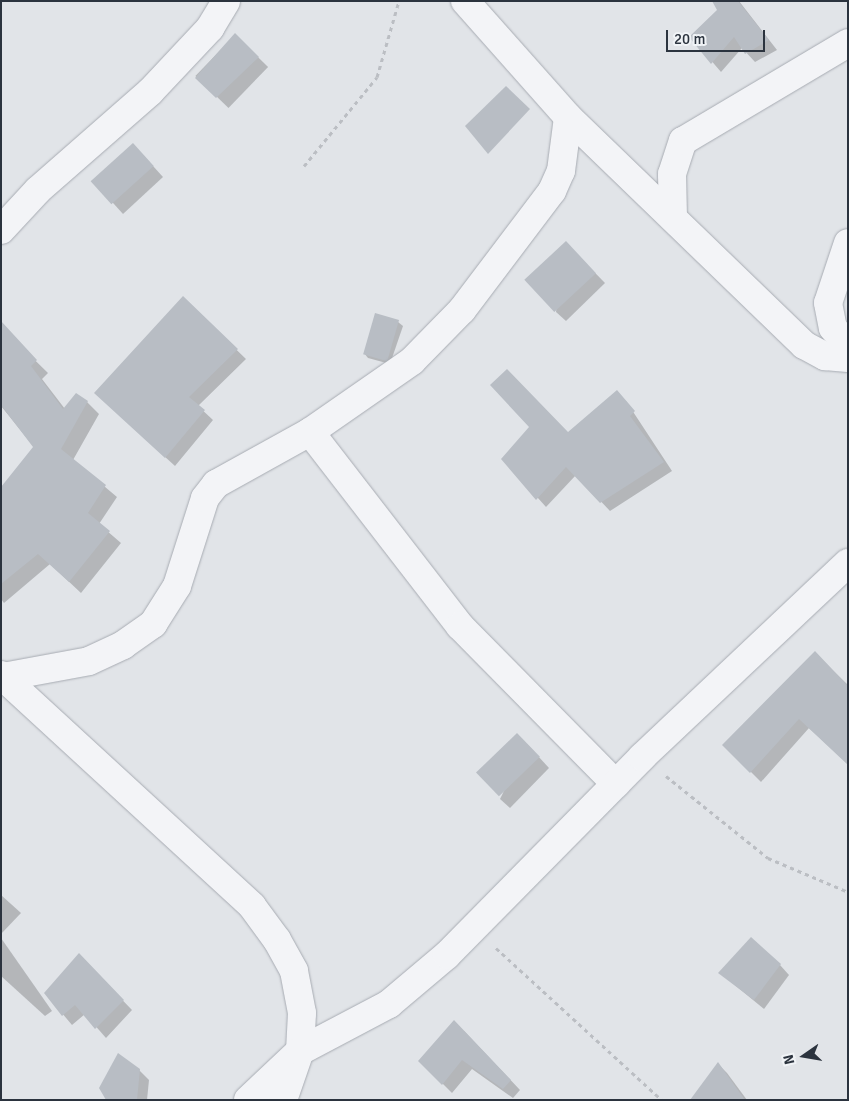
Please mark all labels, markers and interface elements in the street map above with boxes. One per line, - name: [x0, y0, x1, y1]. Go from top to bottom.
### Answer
- scale bar: [669, 20, 768, 52]
- text: 20 m: [674, 30, 705, 48]
- north arrow: [779, 1031, 829, 1081]
- text: N: [780, 1053, 798, 1066]

